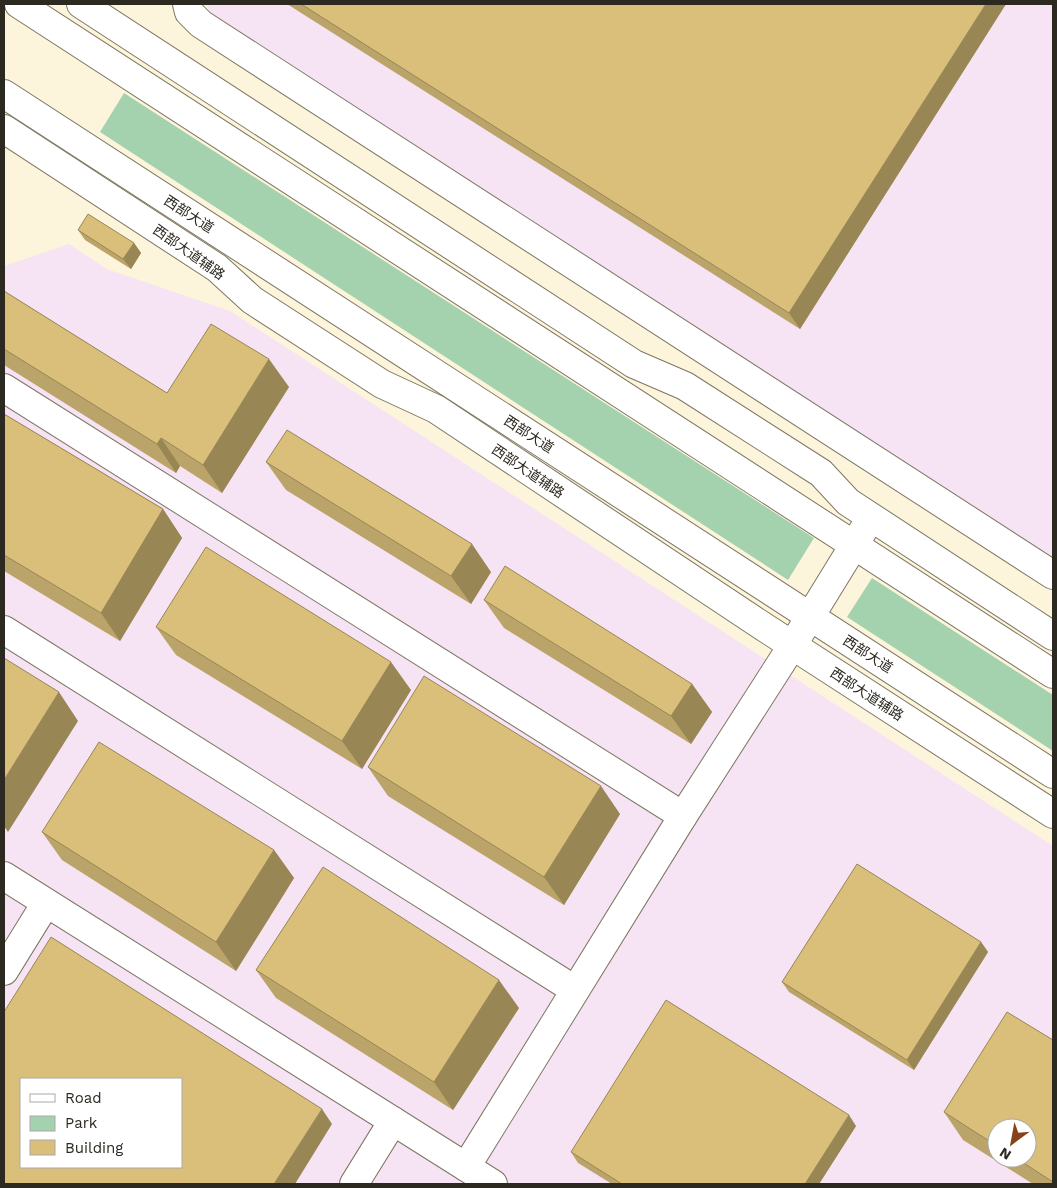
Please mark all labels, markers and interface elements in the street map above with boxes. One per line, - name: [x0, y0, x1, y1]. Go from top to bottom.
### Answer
- street label: 西部大道: [161, 192, 217, 236]
- street label: 西部大道辅路: [150, 221, 228, 283]
- street label: 西部大道: [501, 412, 557, 456]
- street label: 西部大道辅路: [489, 441, 567, 501]
- street label: 西部大道: [840, 632, 896, 676]
- street label: 西部大道辅路: [827, 664, 907, 724]
- legend: [20, 1078, 182, 1168]
- text: Road: [65, 1089, 102, 1107]
- text: Park: [65, 1114, 98, 1132]
- north arrow: [987, 1118, 1037, 1168]
- text: Building: [65, 1139, 123, 1157]
- text: N: [996, 1144, 1014, 1164]

